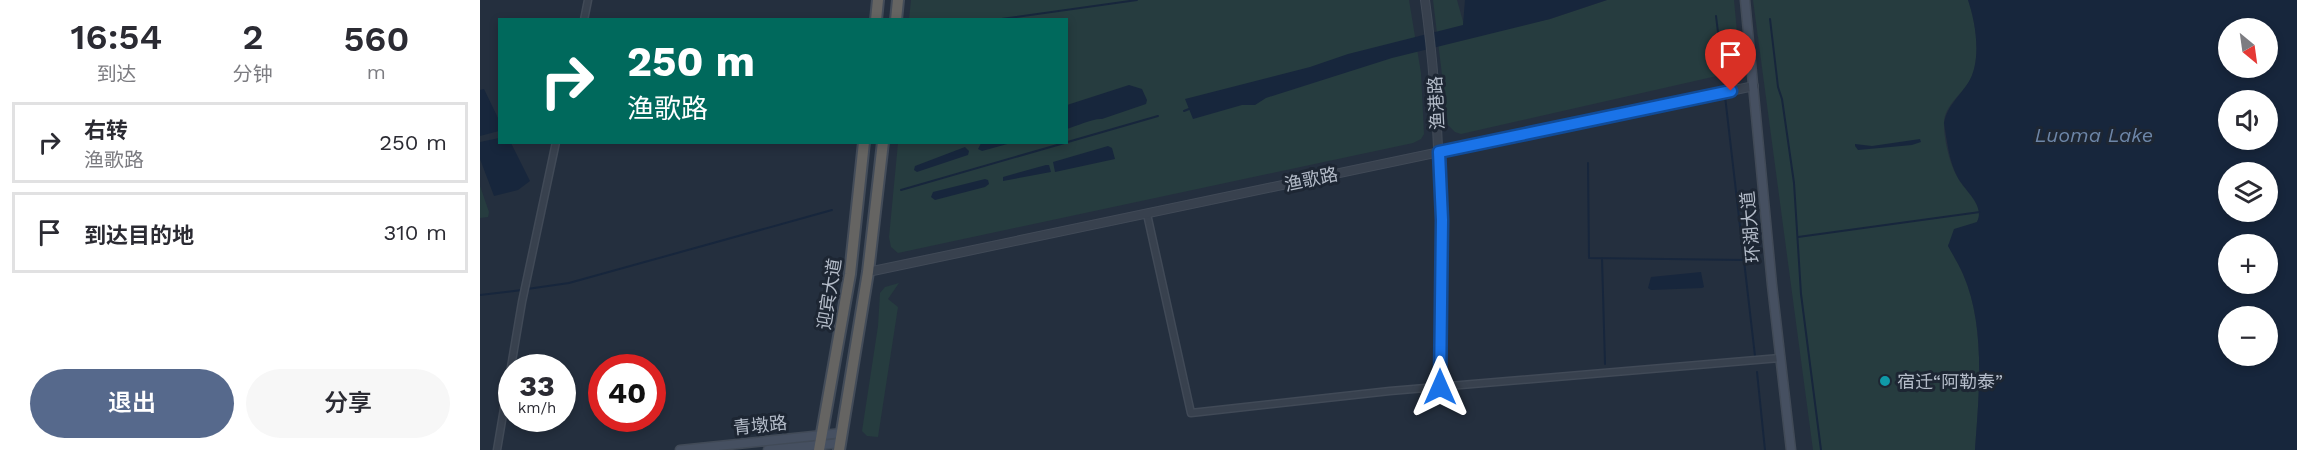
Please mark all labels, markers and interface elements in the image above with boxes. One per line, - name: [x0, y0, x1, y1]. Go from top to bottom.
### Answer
- text: 16:54: [71, 16, 162, 58]
- text: 2: [242, 16, 263, 58]
- text: 560: [343, 18, 409, 60]
- north arrow: [2218, 18, 2278, 78]
- map controls: [2218, 18, 2278, 366]
- pin: [1705, 29, 1756, 91]
- text: 250 m: [627, 37, 755, 86]
- icon: arrive: [1714, 38, 1747, 71]
- icon: right: [528, 42, 606, 120]
- text: m: [367, 60, 386, 84]
- text: 到达: [96, 62, 136, 86]
- text: 分钟: [233, 62, 273, 86]
- street label: 渔港路: [1424, 75, 1448, 131]
- button: sound: [2218, 90, 2278, 150]
- text: 渔歌路: [627, 93, 708, 125]
- text: 右转: [84, 118, 128, 143]
- water label: Luoma Lake: [2035, 123, 2153, 147]
- icon: right: [33, 126, 66, 159]
- text: 250 m: [379, 130, 447, 155]
- text: 渔歌路: [84, 148, 144, 172]
- button: layers: [2218, 162, 2278, 222]
- street label: 渔歌路: [1282, 163, 1340, 195]
- street label: 环湖大道: [1736, 190, 1764, 264]
- icon: arrive: [33, 216, 66, 249]
- text: 310 m: [383, 220, 447, 245]
- text: 到达目的地: [84, 223, 194, 248]
- button: +: [2218, 234, 2278, 294]
- street label: 迎宾大道: [813, 257, 845, 331]
- button: −: [2218, 306, 2278, 366]
- speed limit sign: 40: [588, 354, 666, 432]
- position arrow: [1408, 355, 1472, 419]
- text: 33: [519, 368, 555, 403]
- button: 退出: [30, 369, 234, 438]
- button: 分享: [246, 369, 450, 438]
- place label: 宿迁“阿勒泰”: [1897, 371, 2003, 392]
- marker: 宿迁“阿勒泰”: [1878, 374, 1892, 388]
- text: km/h: [518, 399, 556, 417]
- street label: 青墩路: [732, 412, 788, 438]

